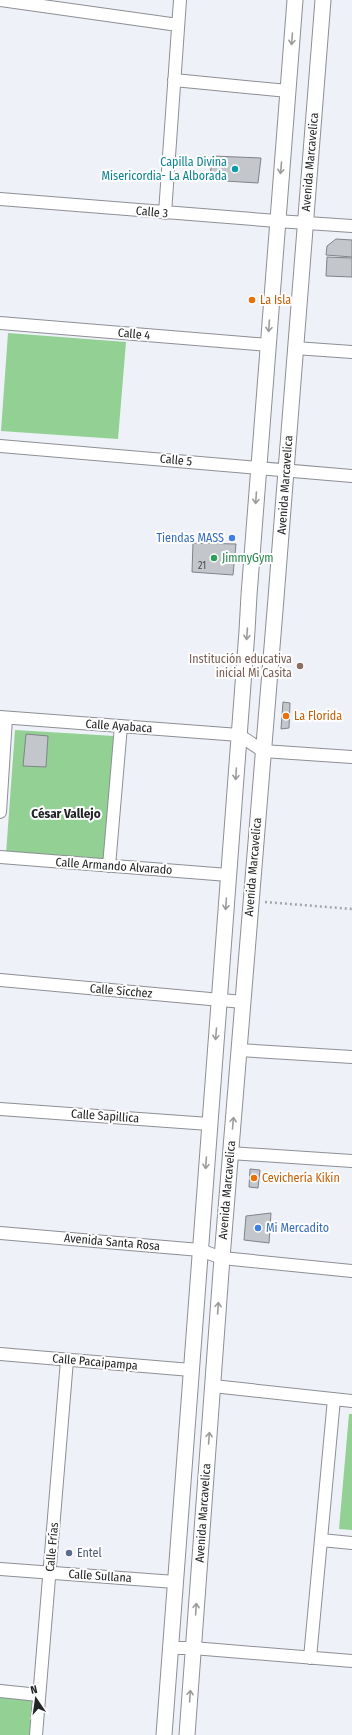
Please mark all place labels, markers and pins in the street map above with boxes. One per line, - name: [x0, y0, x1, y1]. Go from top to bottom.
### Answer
- place label: Capilla Divina Misericordia- La Alborada: [102, 155, 227, 183]
- marker: Capilla Divina Misericordia- La Alborada: [230, 164, 240, 174]
- place label: La Isla: [260, 293, 291, 307]
- marker: La Isla: [247, 295, 257, 305]
- place label: Tiendas MASS: [156, 531, 224, 545]
- marker: Tiendas MASS: [227, 533, 237, 543]
- place label: JimmyGym: [222, 551, 273, 565]
- marker: JimmyGym: [209, 553, 219, 563]
- place label: Institución educativa inicial Mi Casita: [189, 652, 292, 680]
- marker: Institución educativa inicial Mi Casita: [295, 661, 305, 671]
- place label: La Florida: [294, 709, 342, 723]
- marker: La Florida: [281, 711, 291, 721]
- place label: Cevichería Kikín: [262, 1171, 340, 1185]
- marker: Cevichería Kikín: [249, 1173, 259, 1183]
- place label: Mi Mercadito: [266, 1221, 329, 1235]
- marker: Mi Mercadito: [253, 1223, 263, 1233]
- place label: Entel: [77, 1546, 102, 1560]
- marker: Entel: [64, 1548, 74, 1558]

